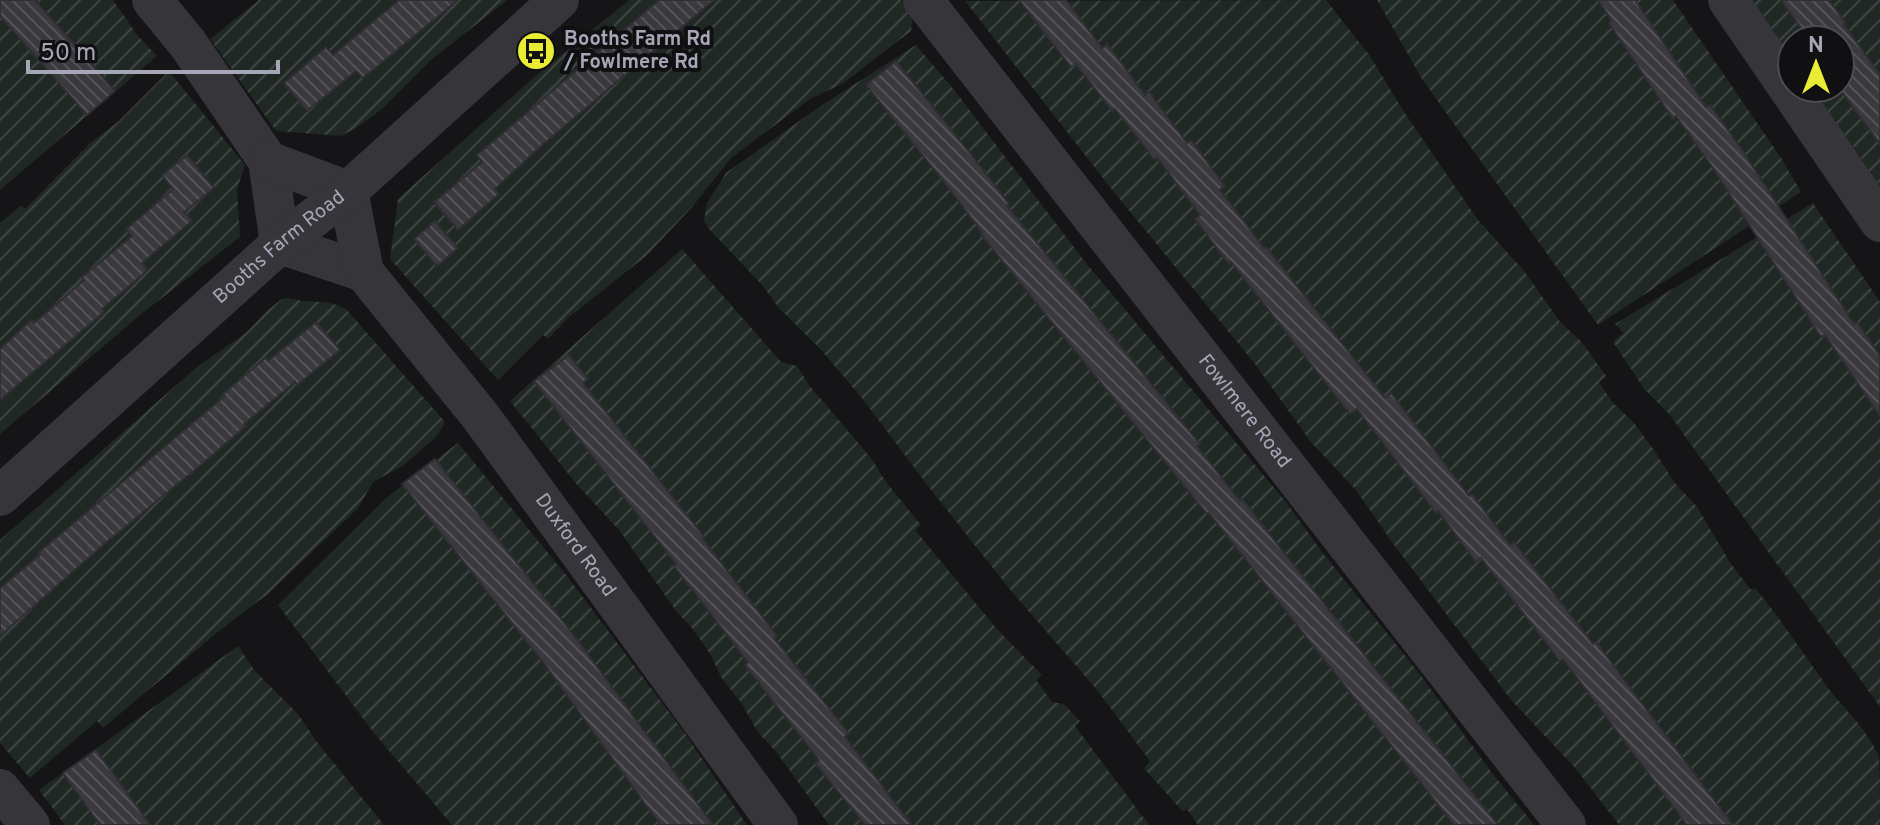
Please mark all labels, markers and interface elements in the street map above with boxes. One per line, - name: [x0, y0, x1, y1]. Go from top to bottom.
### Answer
- scale bar: [28, 24, 278, 74]
- north arrow: [1776, 24, 1856, 104]
- place label: Booths Farm Rd / Fowlmere Rd: [563, 27, 711, 76]
- bus stop icon: Booths Farm Rd / Fowlmere Rd: [515, 30, 557, 72]
- text: N: [1808, 33, 1824, 60]
- text: 50 m: [40, 39, 96, 69]
- street label: Booths Farm Road: [208, 185, 351, 310]
- street label: Fowlmere Road: [1191, 350, 1296, 474]
- street label: Duxford Road: [528, 489, 621, 603]

